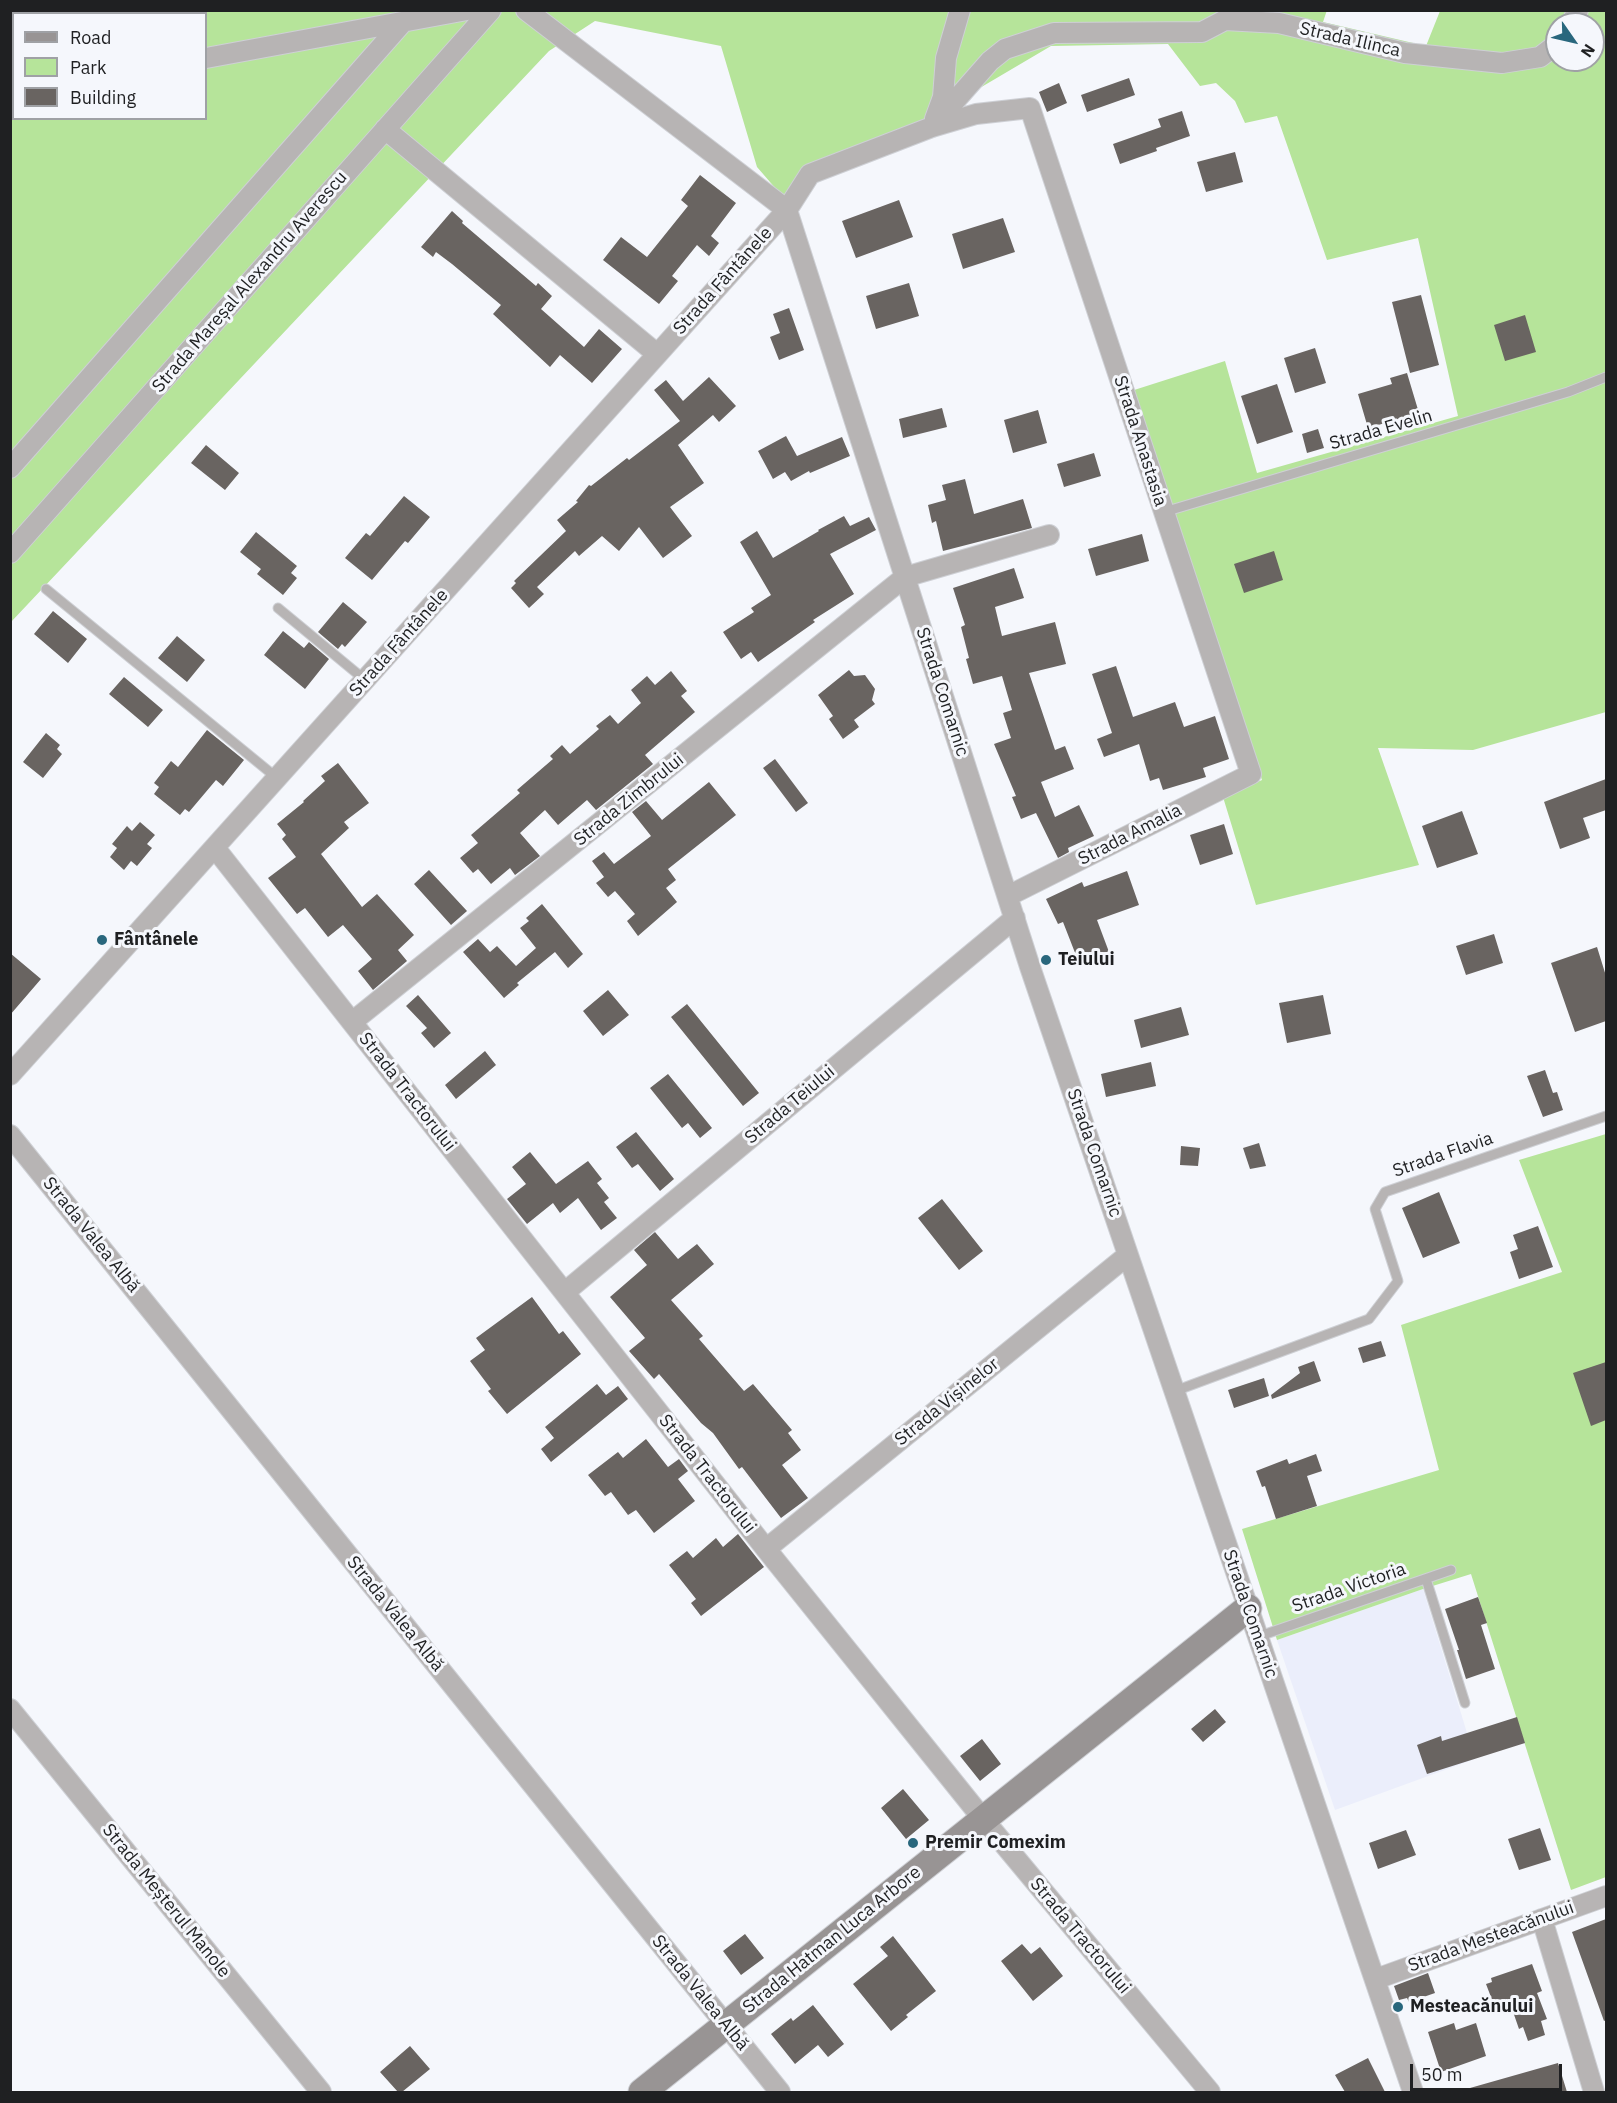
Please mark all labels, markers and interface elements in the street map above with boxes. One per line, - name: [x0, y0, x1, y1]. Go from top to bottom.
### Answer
- legend: [12, 12, 207, 120]
- north arrow: [1545, 12, 1605, 72]
- street label: Strada Ilinca: [1298, 18, 1402, 62]
- text: Road: [70, 26, 111, 49]
- text: N: [1577, 41, 1600, 61]
- text: Park: [70, 56, 106, 79]
- text: Building: [70, 86, 136, 109]
- street label: Strada Mareșal Alexandru Averescu: [148, 167, 352, 397]
- street label: Strada Fântânele: [669, 223, 777, 339]
- street label: Strada Anastasia: [1109, 373, 1171, 509]
- street label: Strada Evelin: [1327, 405, 1435, 455]
- street label: Strada Fântânele: [345, 585, 453, 701]
- street label: Strada Comarnic: [911, 625, 973, 759]
- street label: Strada Zimbrului: [570, 749, 688, 851]
- street label: Strada Amalia: [1075, 800, 1185, 870]
- place label: Fântânele: [114, 929, 198, 951]
- marker: Fântânele: [95, 933, 109, 947]
- place label: Teiului: [1058, 949, 1115, 971]
- marker: Teiului: [1039, 953, 1053, 967]
- street label: Strada Tractorului: [354, 1028, 460, 1156]
- street label: Strada Teiului: [741, 1061, 839, 1149]
- street label: Strada Comarnic: [1062, 1086, 1126, 1220]
- street label: Strada Flavia: [1390, 1128, 1496, 1182]
- street label: Strada Valea Albă: [38, 1173, 144, 1297]
- street label: Strada Vișinelor: [891, 1353, 1003, 1451]
- street label: Strada Tractorului: [654, 1410, 760, 1538]
- street label: Strada Comarnic: [1218, 1547, 1282, 1681]
- street label: Strada Valea Albă: [342, 1552, 448, 1676]
- street label: Strada Victoria: [1289, 1558, 1409, 1618]
- street label: Strada Meșterul Manole: [97, 1820, 235, 1982]
- place label: Premir Comexim: [925, 1832, 1066, 1854]
- marker: Premir Comexim: [906, 1836, 920, 1850]
- street label: Strada Hatman Luca Arbore: [739, 1862, 925, 2018]
- street label: Strada Tractorului: [1025, 1874, 1135, 1998]
- street label: Strada Mesteacănului: [1405, 1897, 1577, 1977]
- street label: Strada Valea Albă: [647, 1931, 753, 2055]
- place label: Mesteacănului: [1410, 1996, 1533, 2018]
- marker: Mesteacănului: [1391, 2000, 1405, 2014]
- scale bar: [1413, 2052, 1564, 2090]
- text: 50 m: [1421, 2063, 1463, 2086]

